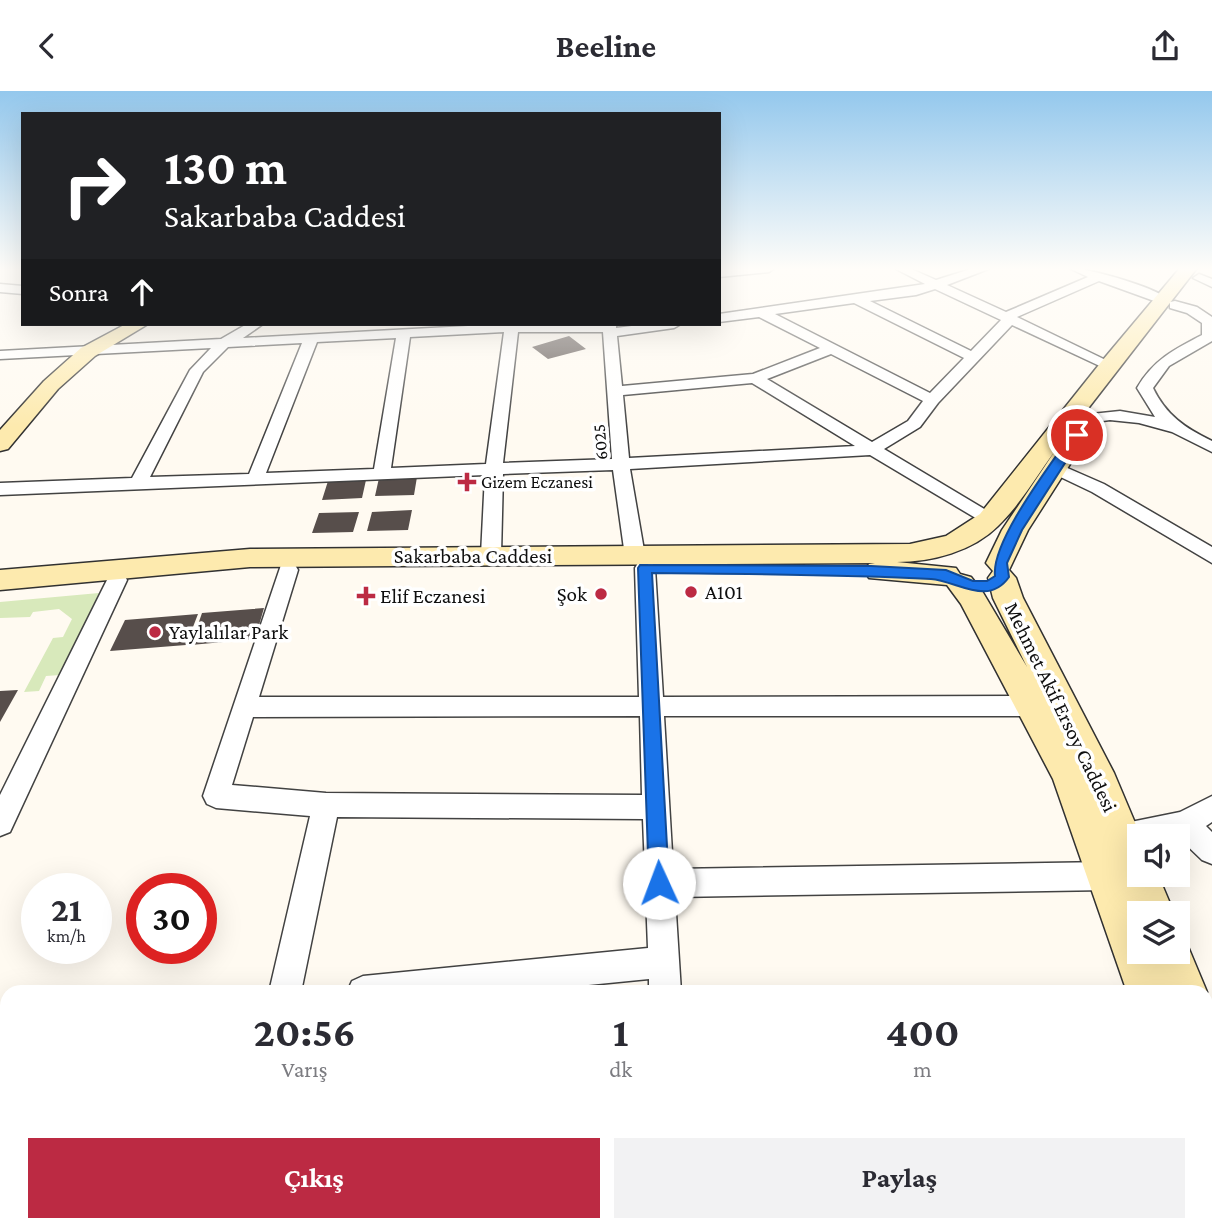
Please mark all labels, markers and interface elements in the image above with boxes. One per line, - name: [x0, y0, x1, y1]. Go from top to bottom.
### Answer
- icon: back: [28, 27, 66, 65]
- icon: share: [1146, 27, 1184, 65]
- text: Beeline: [556, 28, 656, 64]
- icon: right: [49, 140, 140, 231]
- text: 130 m: [164, 140, 287, 195]
- text: Sakarbaba Caddesi: [164, 198, 406, 234]
- icon: ahead: [123, 273, 161, 311]
- text: Sonra: [49, 278, 109, 307]
- pin: [1047, 405, 1107, 465]
- icon: arrive: [1058, 416, 1096, 454]
- street label: 6025: [588, 423, 612, 461]
- place label: Gizem Eczanesi: [481, 472, 593, 492]
- marker: Gizem Eczanesi: [459, 474, 475, 490]
- street label: Sakarbaba Caddesi: [394, 544, 553, 568]
- place label: A101: [705, 580, 743, 604]
- place label: Şok: [557, 582, 587, 606]
- place label: Elif Eczanesi: [380, 584, 486, 608]
- marker: A101: [683, 584, 699, 600]
- marker: Şok: [593, 586, 609, 602]
- marker: Elif Eczanesi: [358, 588, 374, 604]
- street label: Mehmet Akif Ersoy Caddesi: [1000, 598, 1123, 816]
- place label: Yaylalılar Park: [169, 620, 288, 644]
- marker: Yaylalılar Park: [147, 624, 163, 640]
- map controls: [1127, 824, 1190, 964]
- button: sound: [1127, 824, 1190, 887]
- position arrow: [622, 846, 696, 920]
- speed limit sign: 30: [126, 873, 217, 964]
- text: 21: [51, 890, 82, 929]
- button: layers: [1127, 901, 1190, 964]
- text: km/h: [47, 926, 86, 946]
- text: 20:56: [254, 1008, 356, 1055]
- text: 1: [613, 1008, 629, 1055]
- text: 400: [886, 1008, 959, 1055]
- text: Varış: [282, 1056, 328, 1082]
- text: dk: [609, 1056, 632, 1082]
- text: m: [913, 1056, 932, 1082]
- button: Çıkış: [28, 1138, 600, 1218]
- button: Paylaş: [614, 1138, 1185, 1218]

